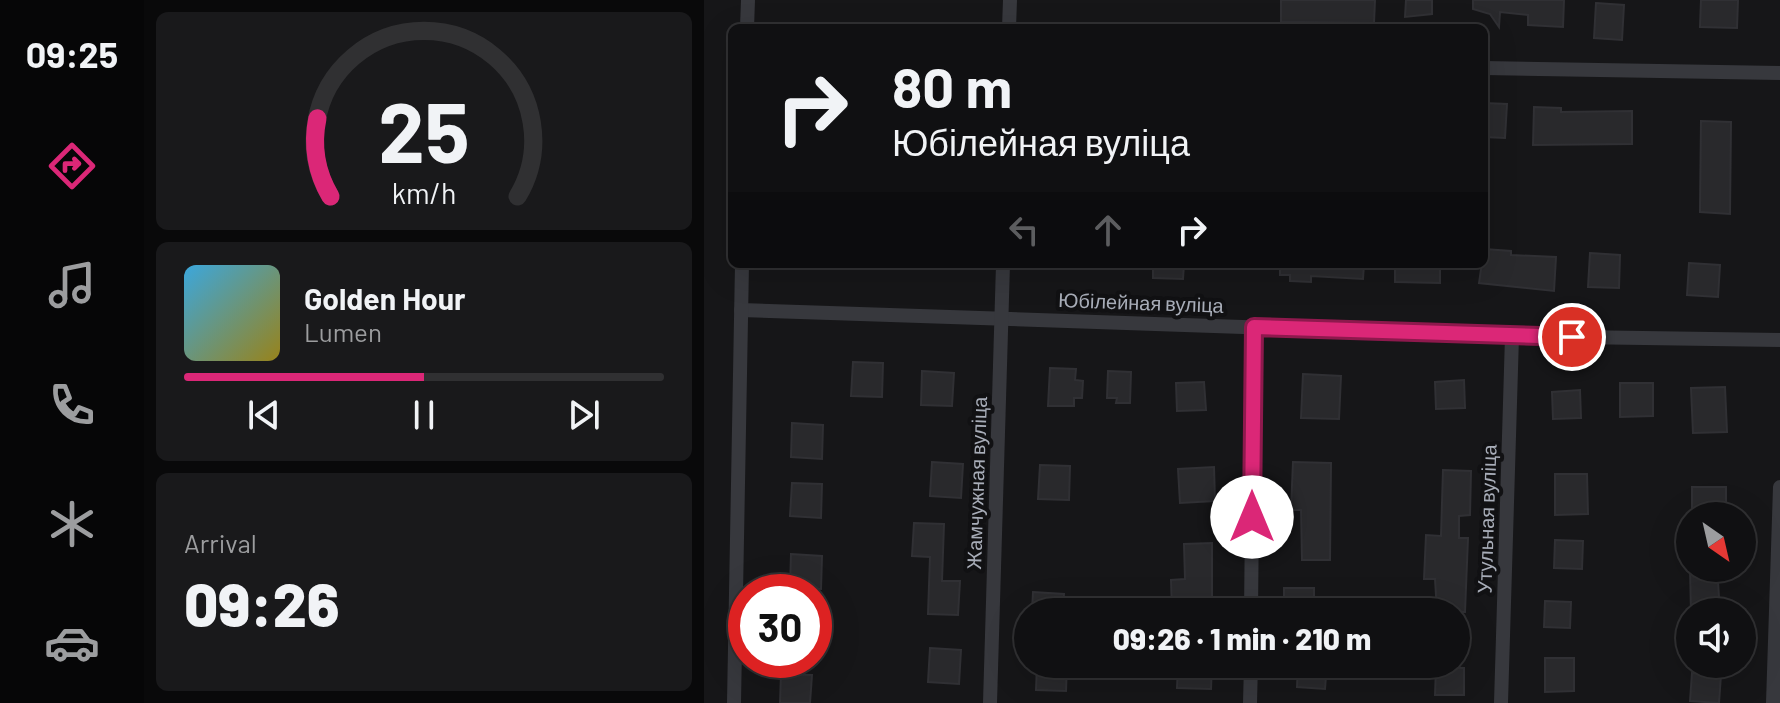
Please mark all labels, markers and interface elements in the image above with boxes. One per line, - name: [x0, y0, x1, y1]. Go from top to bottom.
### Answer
- text: 09:25: [26, 32, 118, 75]
- text: 80 m: [892, 52, 1012, 119]
- icon: right: [760, 56, 864, 160]
- text: 25: [378, 80, 470, 180]
- text: Юбілейная вуліца: [892, 120, 1190, 163]
- icon: directions: [44, 138, 100, 194]
- text: km/h: [392, 175, 456, 210]
- icon: left: [1002, 208, 1046, 252]
- icon: ahead: [1086, 208, 1130, 252]
- icon: right: [1170, 208, 1214, 252]
- icon: music: [44, 257, 100, 313]
- text: Golden Hour: [304, 280, 466, 316]
- street label: Юбілейная вуліца: [1058, 287, 1225, 317]
- pin: [1538, 303, 1606, 371]
- icon: arrive: [1550, 315, 1594, 359]
- text: Lumen: [304, 316, 382, 347]
- icon: phone: [44, 377, 100, 433]
- icon: previous: [242, 393, 286, 437]
- icon: pause: [402, 393, 446, 437]
- icon: next: [562, 393, 606, 437]
- street label: Жамчужная вуліца: [961, 395, 991, 570]
- street label: Утульная вуліца: [1471, 443, 1501, 594]
- position arrow: [1210, 475, 1294, 559]
- icon: climate: [44, 496, 100, 552]
- north arrow: [1676, 502, 1756, 582]
- map controls: [1676, 502, 1756, 678]
- text: Arrival: [184, 527, 257, 558]
- text: 09:26: [184, 567, 339, 639]
- speed limit sign: 30: [728, 574, 832, 678]
- button: sound: [1676, 598, 1756, 678]
- icon: car: [44, 615, 100, 671]
- text: 09:26 · 1 min · 210 m: [1113, 620, 1371, 656]

